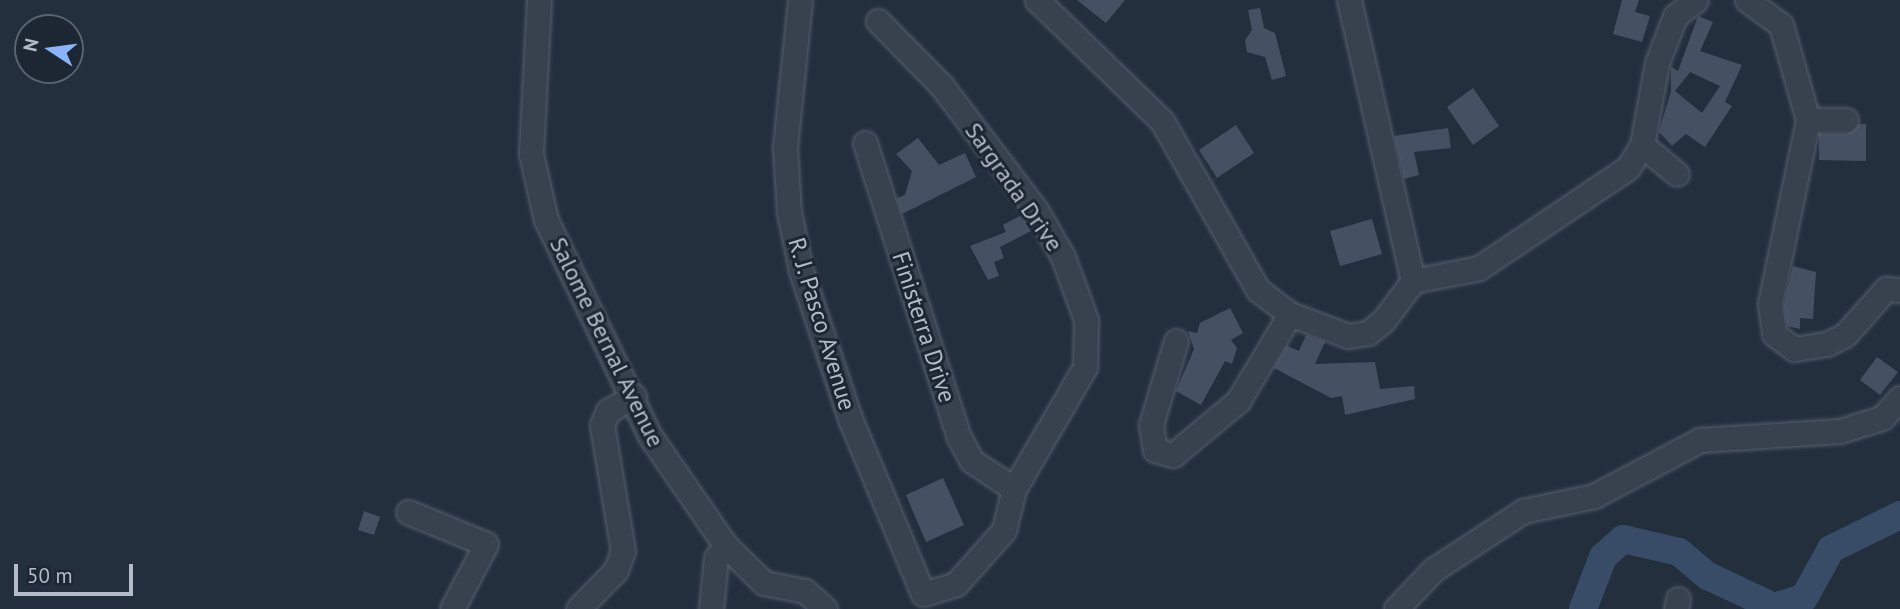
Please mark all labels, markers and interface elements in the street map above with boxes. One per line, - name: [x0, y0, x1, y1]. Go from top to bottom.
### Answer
- north arrow: [14, 14, 84, 84]
- text: N: [17, 36, 44, 54]
- street label: Sargrada Drive: [959, 117, 1069, 257]
- street label: Salome Bernal Avenue: [544, 232, 670, 452]
- street label: R. J. Pasco Avenue: [781, 232, 863, 416]
- street label: Finisterra Drive: [886, 248, 962, 406]
- scale bar: [18, 550, 136, 594]
- text: 50 m: [27, 562, 73, 589]

